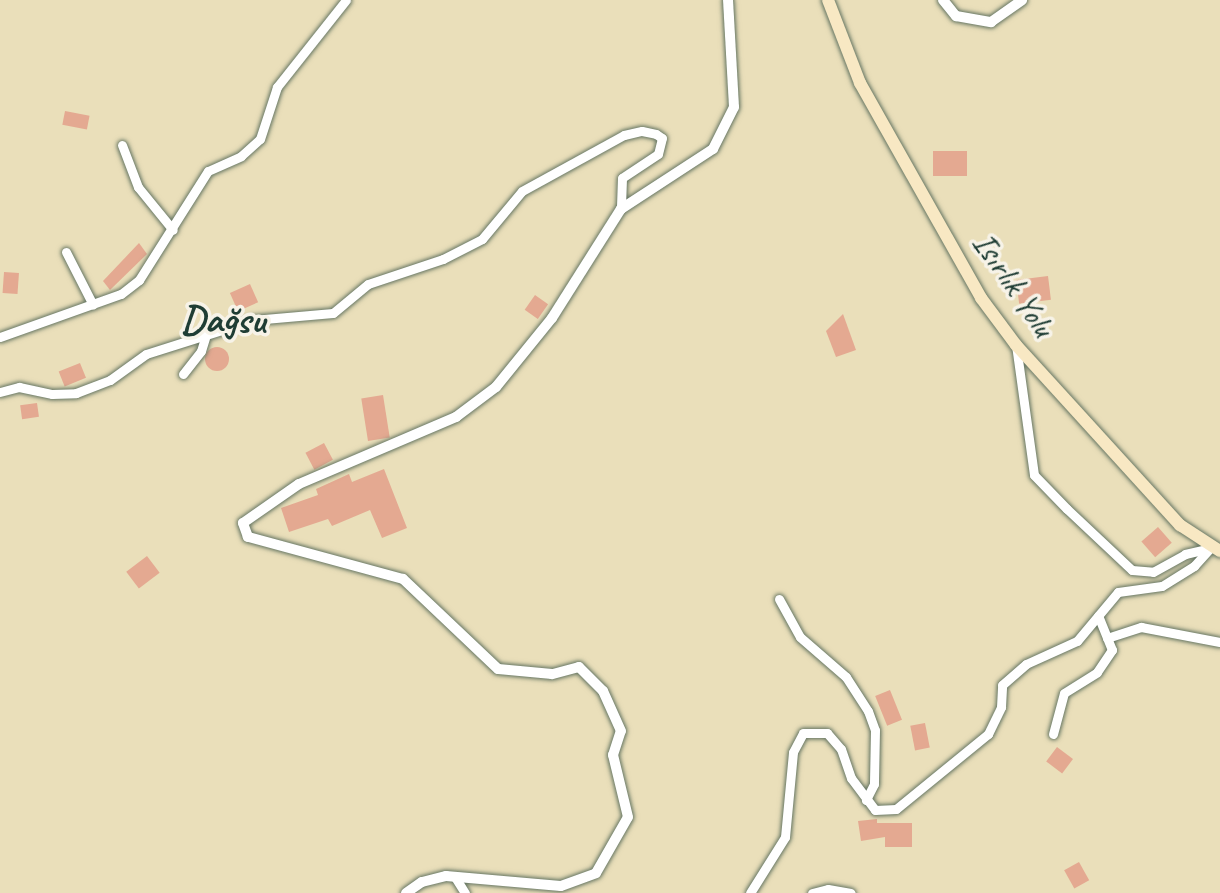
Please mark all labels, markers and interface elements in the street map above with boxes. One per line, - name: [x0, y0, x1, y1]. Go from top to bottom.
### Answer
- street label: Isırlık Yolu: [964, 225, 1062, 345]
- district label: Dağsu: [181, 295, 265, 343]

